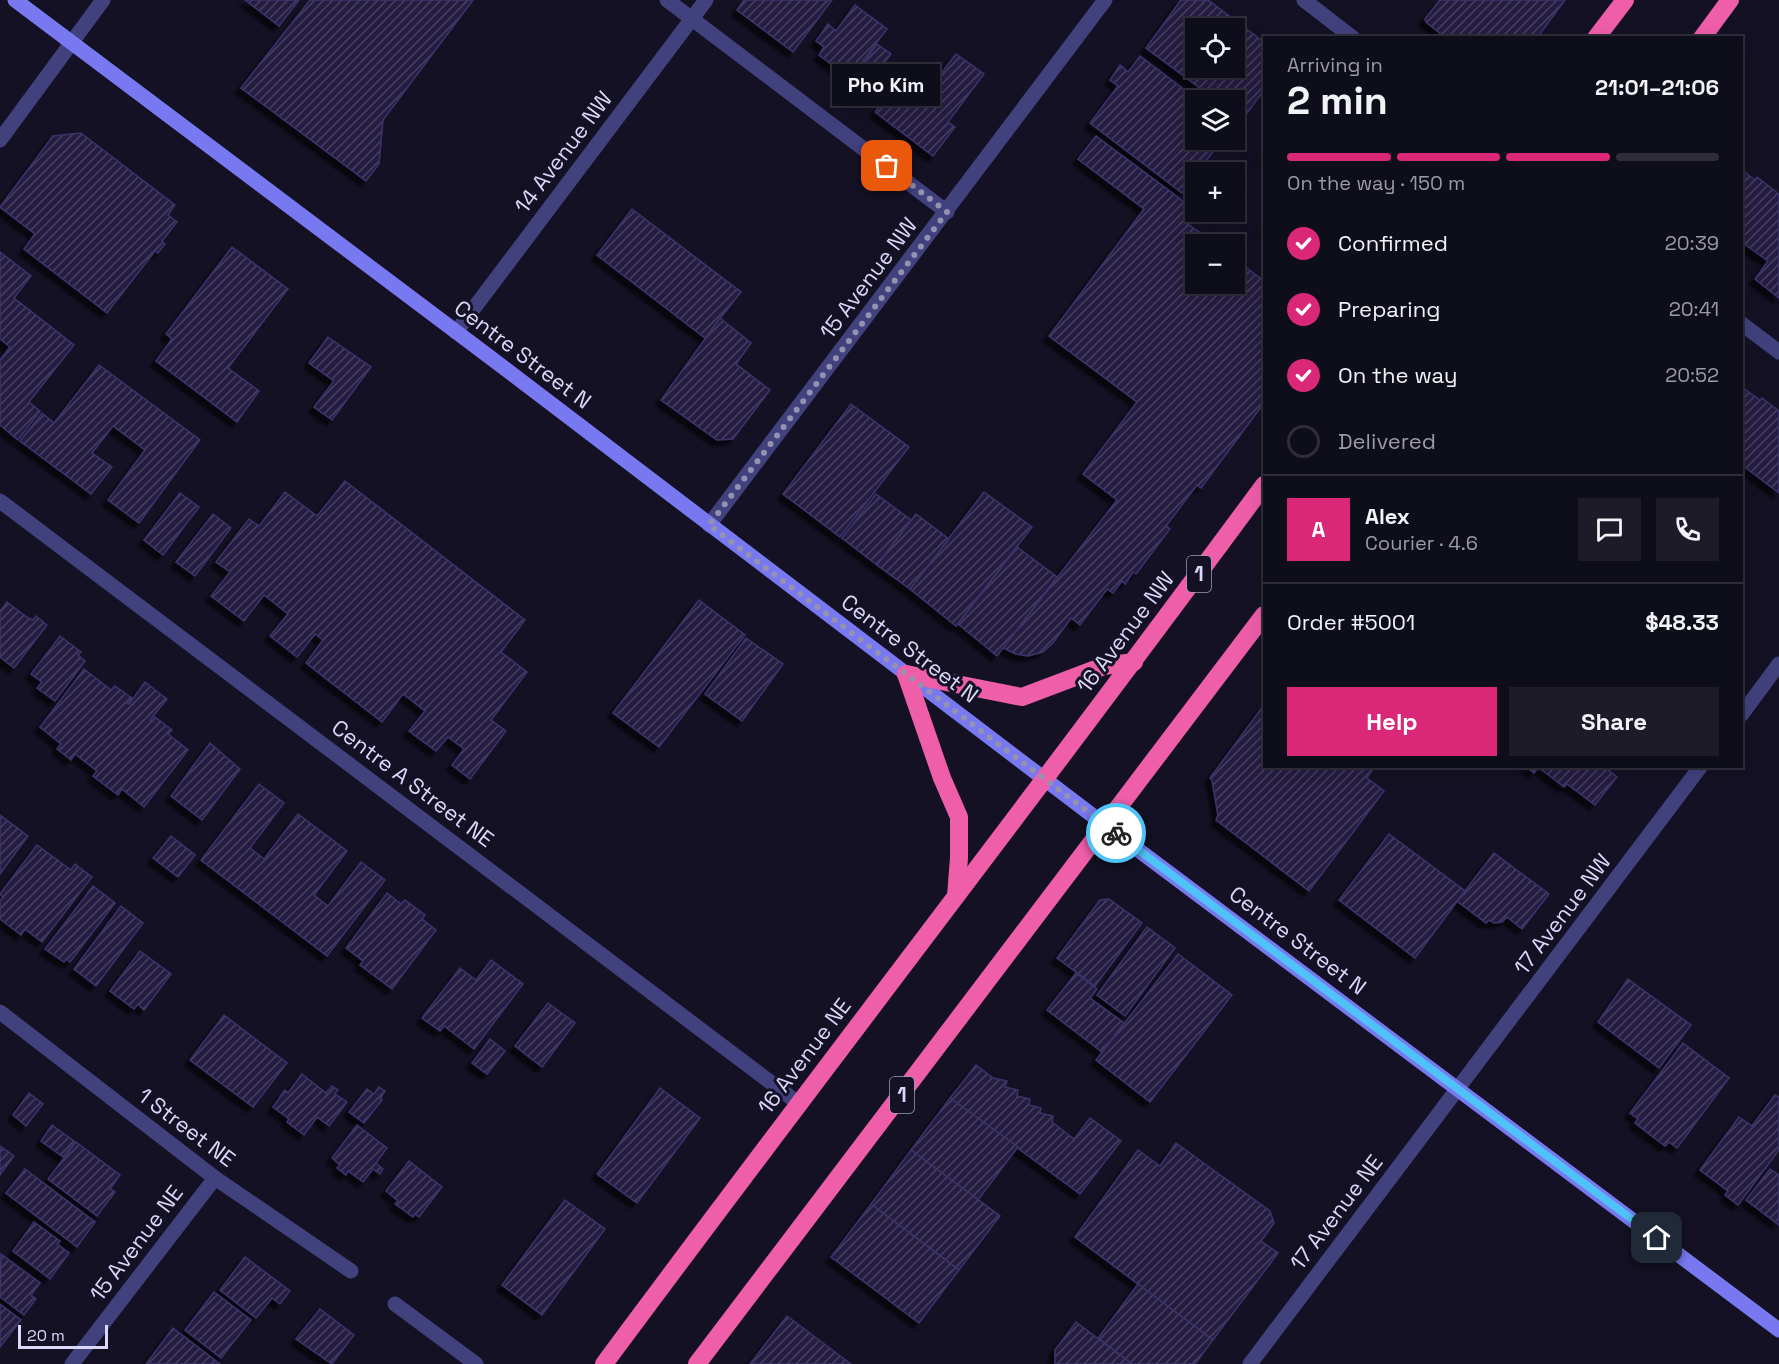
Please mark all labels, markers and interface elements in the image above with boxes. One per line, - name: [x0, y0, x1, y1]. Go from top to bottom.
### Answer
- map controls: [1185, 18, 1245, 294]
- button: locate: [1185, 18, 1245, 78]
- text: Arriving in: [1287, 52, 1383, 78]
- callout: Pho Kim: [833, 64, 941, 106]
- text: Pho Kim: [848, 72, 924, 98]
- text: 21:01–21:06: [1595, 73, 1719, 101]
- text: 2 min: [1287, 76, 1388, 125]
- street label: 14 Avenue NW: [508, 85, 618, 219]
- button: layers: [1185, 90, 1245, 150]
- pin: [861, 140, 912, 191]
- icon: bag: [870, 149, 903, 182]
- button: +: [1185, 162, 1245, 222]
- text: On the way · 150 m: [1287, 170, 1465, 196]
- street label: 15 Avenue NW: [813, 212, 923, 344]
- icon: check: [1287, 227, 1320, 260]
- text: Confirmed: [1338, 229, 1448, 257]
- text: 20:39: [1665, 230, 1719, 256]
- button: −: [1185, 234, 1245, 294]
- street label: Centre Street N: [449, 293, 597, 415]
- icon: check: [1287, 293, 1320, 326]
- text: Preparing: [1338, 295, 1440, 323]
- text: 20:41: [1669, 296, 1719, 322]
- icon: check: [1287, 359, 1320, 392]
- text: On the way: [1338, 361, 1457, 389]
- text: 20:52: [1665, 362, 1719, 388]
- text: Delivered: [1338, 427, 1436, 455]
- button: chat: [1578, 498, 1641, 561]
- button: phone: [1656, 498, 1719, 561]
- text: Alex: [1365, 502, 1410, 530]
- text: A: [1312, 515, 1325, 543]
- text: Courier · 4.6: [1365, 530, 1478, 556]
- road number: 1: [1187, 556, 1211, 592]
- street label: 16 Avenue NW: [1070, 566, 1180, 698]
- street label: Centre Street N: [836, 587, 984, 709]
- text: Order #5001: [1287, 608, 1415, 636]
- text: $48.33: [1645, 608, 1719, 636]
- button: Help: [1287, 687, 1497, 756]
- button: Share: [1509, 687, 1719, 756]
- street label: Centre A Street NE: [326, 713, 500, 853]
- courier: [1086, 803, 1146, 863]
- icon: bike: [1100, 817, 1133, 850]
- street label: 17 Avenue NW: [1507, 848, 1617, 980]
- street label: Centre Street N: [1224, 879, 1372, 1001]
- street label: 16 Avenue NE: [751, 992, 857, 1120]
- road number: 1: [890, 1077, 914, 1113]
- street label: 1 Street NE: [133, 1081, 241, 1173]
- street label: 17 Avenue NE: [1284, 1149, 1388, 1275]
- street label: 15 Avenue NE: [83, 1179, 189, 1307]
- pin: [1631, 1212, 1682, 1263]
- icon: home: [1640, 1221, 1673, 1254]
- scale bar: [18, 1322, 108, 1350]
- text: 20 m: [27, 1325, 65, 1346]

